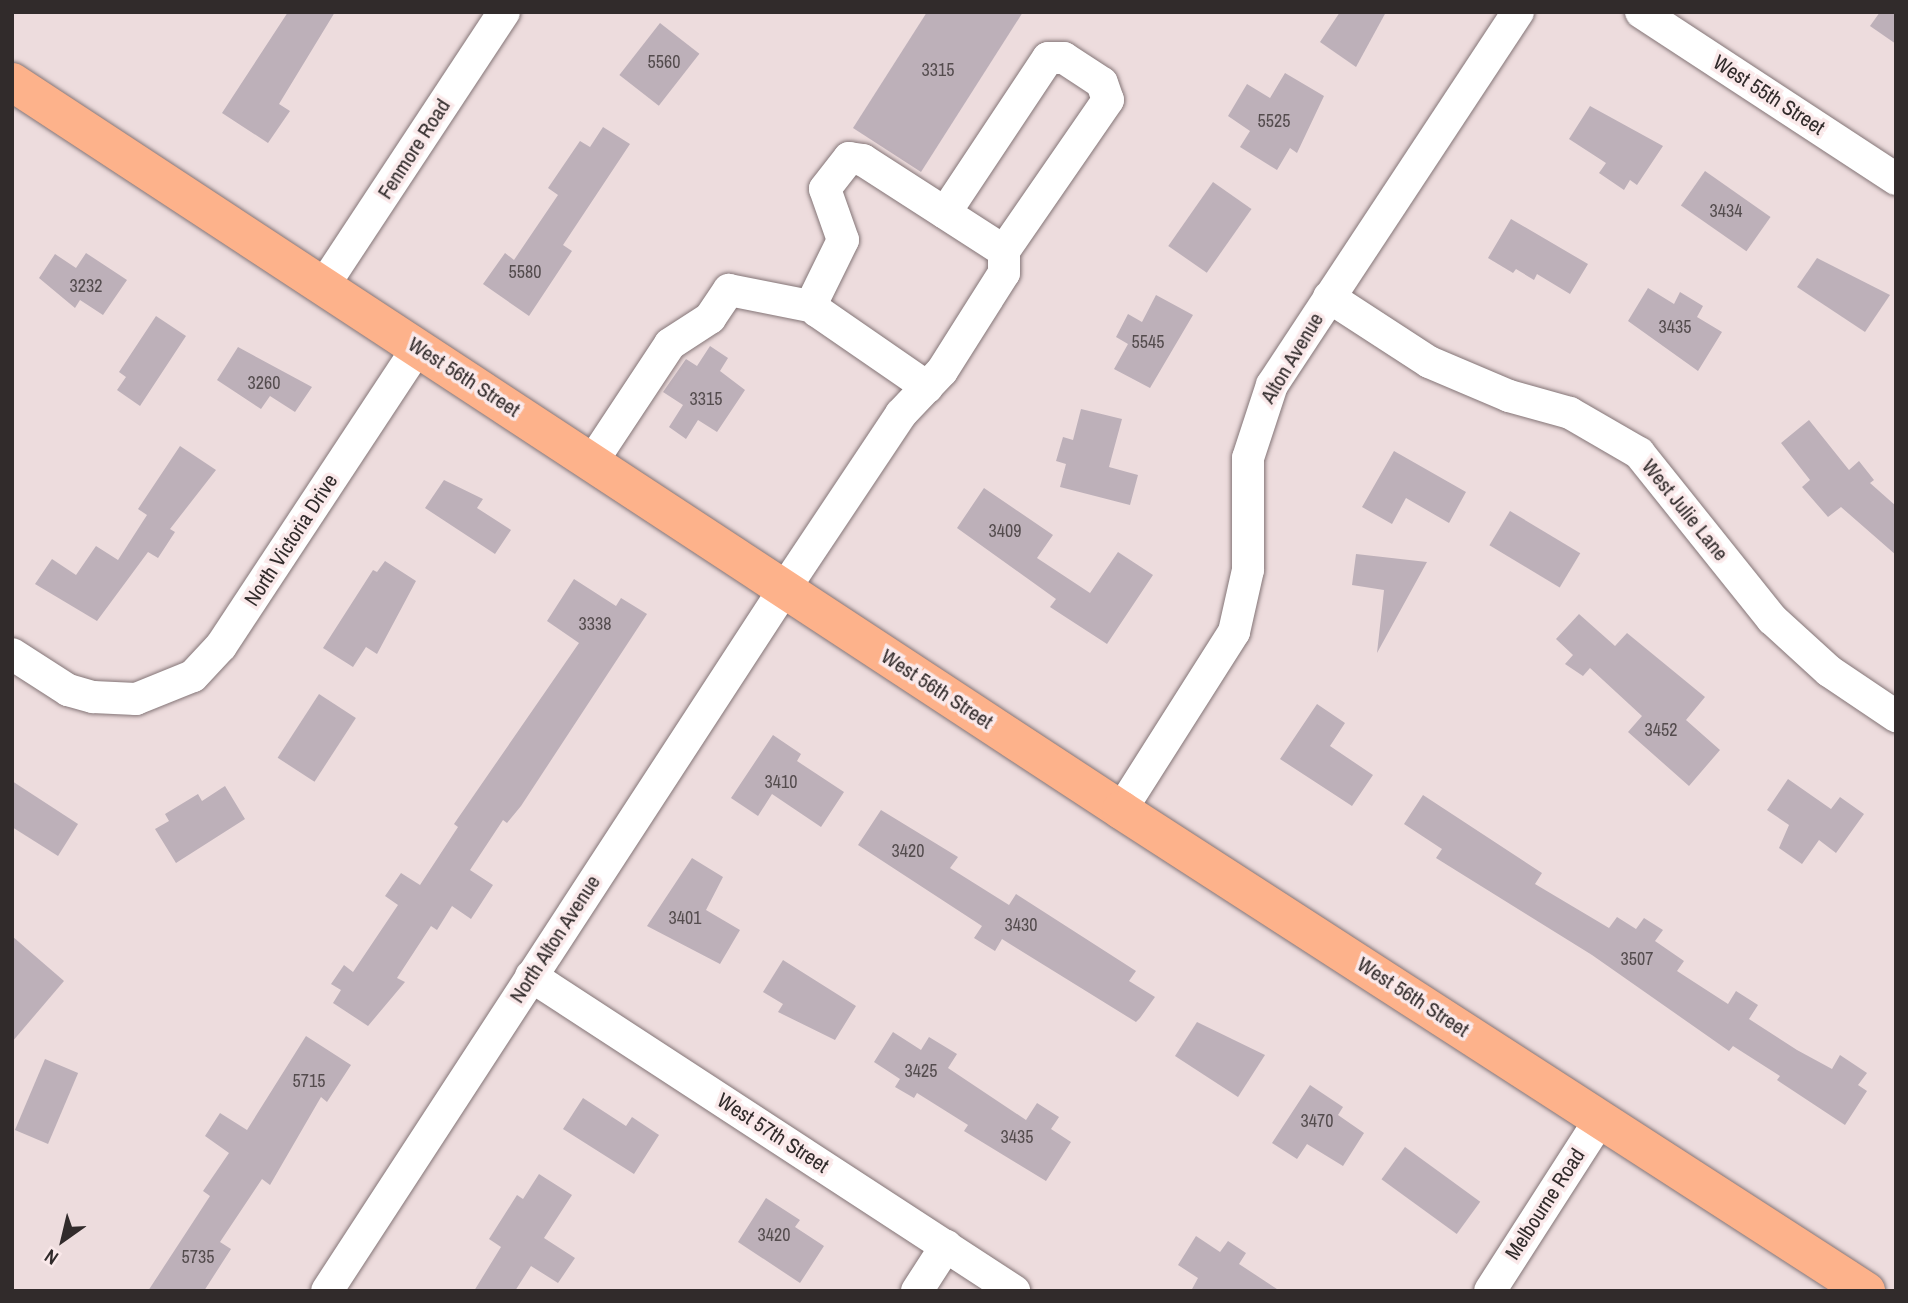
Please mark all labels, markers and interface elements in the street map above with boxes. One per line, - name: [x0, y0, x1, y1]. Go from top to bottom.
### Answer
- street label: West 55th Street: [1708, 50, 1830, 140]
- house number: 5560: [648, 51, 680, 73]
- house number: 3315: [922, 59, 954, 81]
- street label: Fenmore Road: [372, 94, 456, 204]
- house number: 5525: [1258, 110, 1290, 132]
- house number: 3434: [1710, 200, 1742, 222]
- house number: 5580: [509, 261, 541, 283]
- house number: 3232: [70, 275, 102, 297]
- street label: Alton Avenue: [1255, 308, 1329, 408]
- house number: 3435: [1659, 316, 1691, 338]
- house number: 5545: [1132, 331, 1164, 353]
- street label: West 56th Street: [403, 332, 525, 422]
- house number: 3260: [248, 372, 280, 394]
- house number: 3315: [690, 388, 722, 410]
- street label: West Julie Lane: [1636, 454, 1734, 566]
- street label: North Victoria Drive: [239, 469, 343, 611]
- house number: 3409: [989, 520, 1021, 542]
- house number: 3338: [579, 613, 611, 635]
- street label: West 56th Street: [876, 644, 998, 734]
- house number: 3452: [1645, 719, 1677, 741]
- house number: 3410: [765, 771, 797, 793]
- house number: 3420: [892, 840, 924, 862]
- street label: North Alton Avenue: [504, 870, 606, 1008]
- house number: 3401: [669, 907, 701, 929]
- house number: 3430: [1005, 914, 1037, 936]
- house number: 3507: [1621, 948, 1653, 970]
- street label: West 56th Street: [1352, 952, 1474, 1042]
- house number: 3425: [905, 1060, 937, 1082]
- house number: 5715: [293, 1070, 325, 1092]
- street label: West 57th Street: [712, 1088, 834, 1178]
- house number: 3470: [1301, 1110, 1333, 1132]
- house number: 3435: [1001, 1126, 1033, 1148]
- street label: Melbourne Road: [1500, 1144, 1590, 1264]
- north arrow: [28, 1205, 98, 1275]
- house number: 3420: [758, 1224, 790, 1246]
- text: N: [39, 1243, 63, 1271]
- house number: 5735: [182, 1246, 214, 1268]

